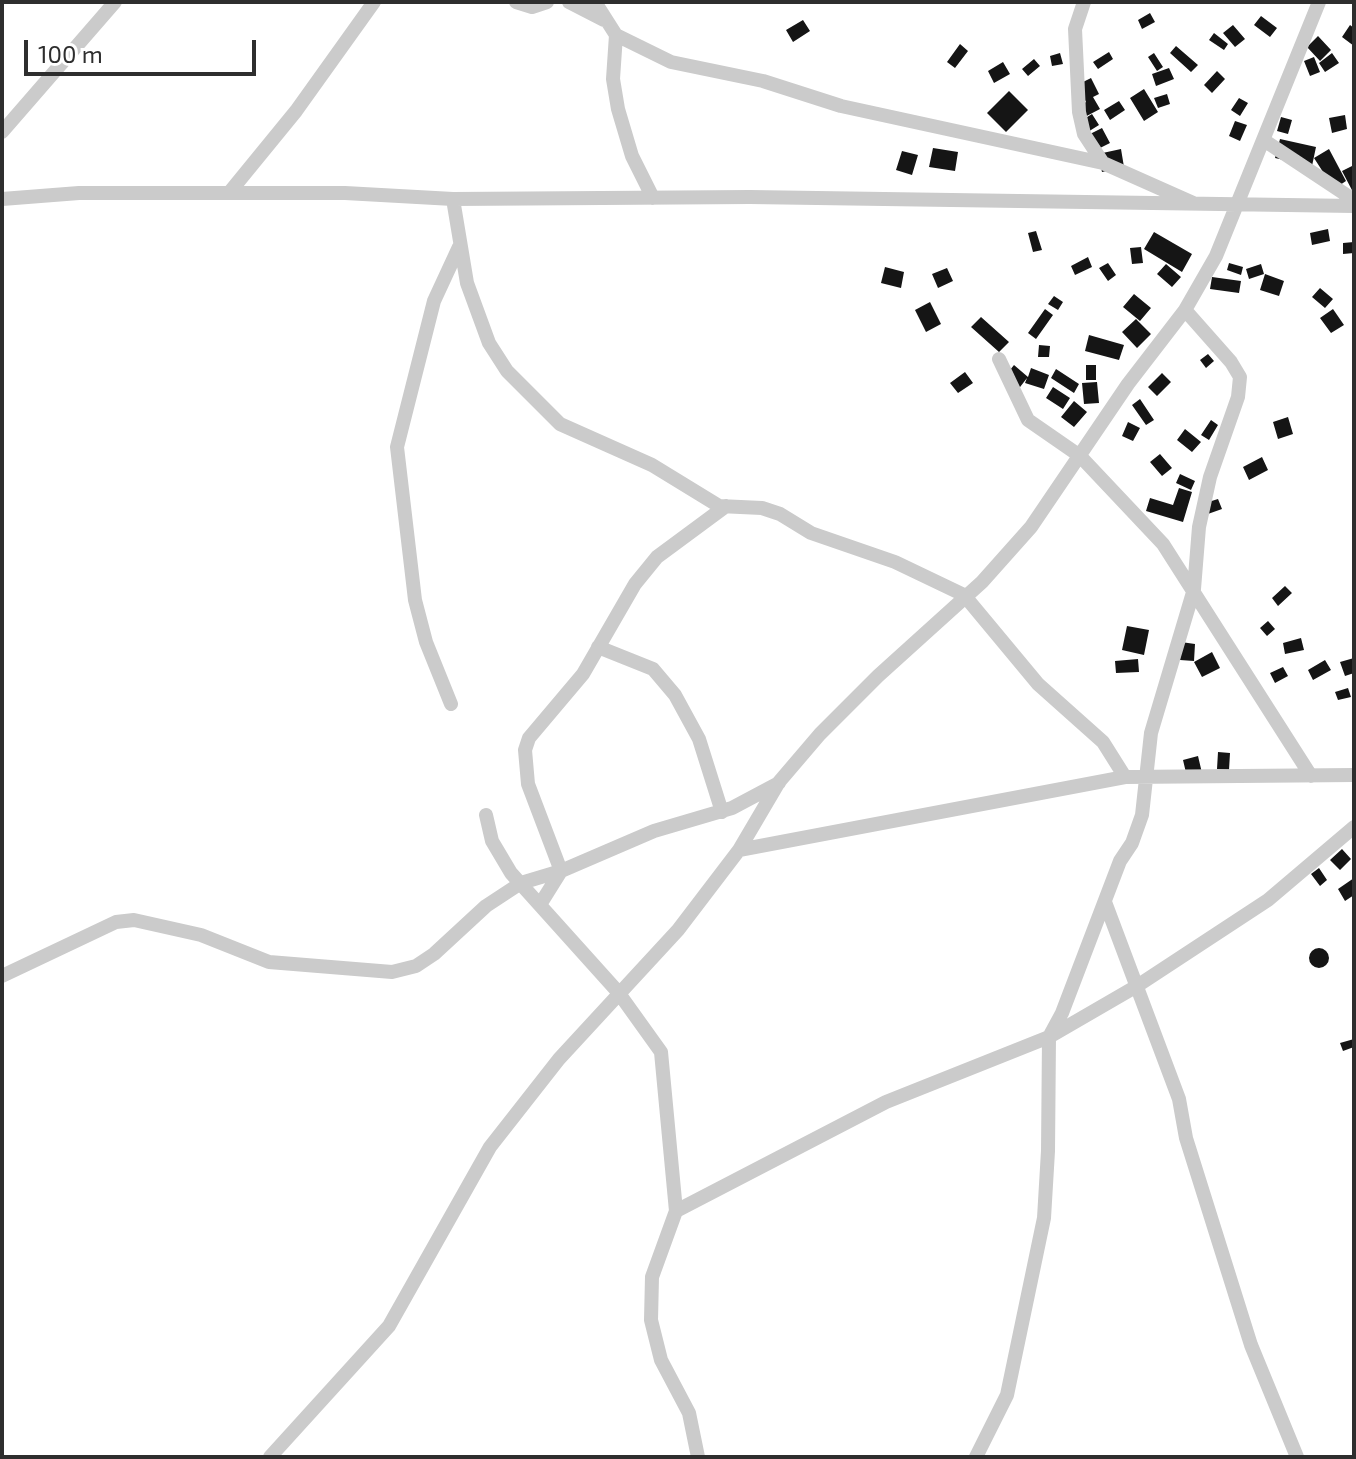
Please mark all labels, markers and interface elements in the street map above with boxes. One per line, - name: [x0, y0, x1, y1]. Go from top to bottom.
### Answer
- scale bar: [28, 24, 260, 74]
- text: 100 m: [38, 39, 103, 68]

